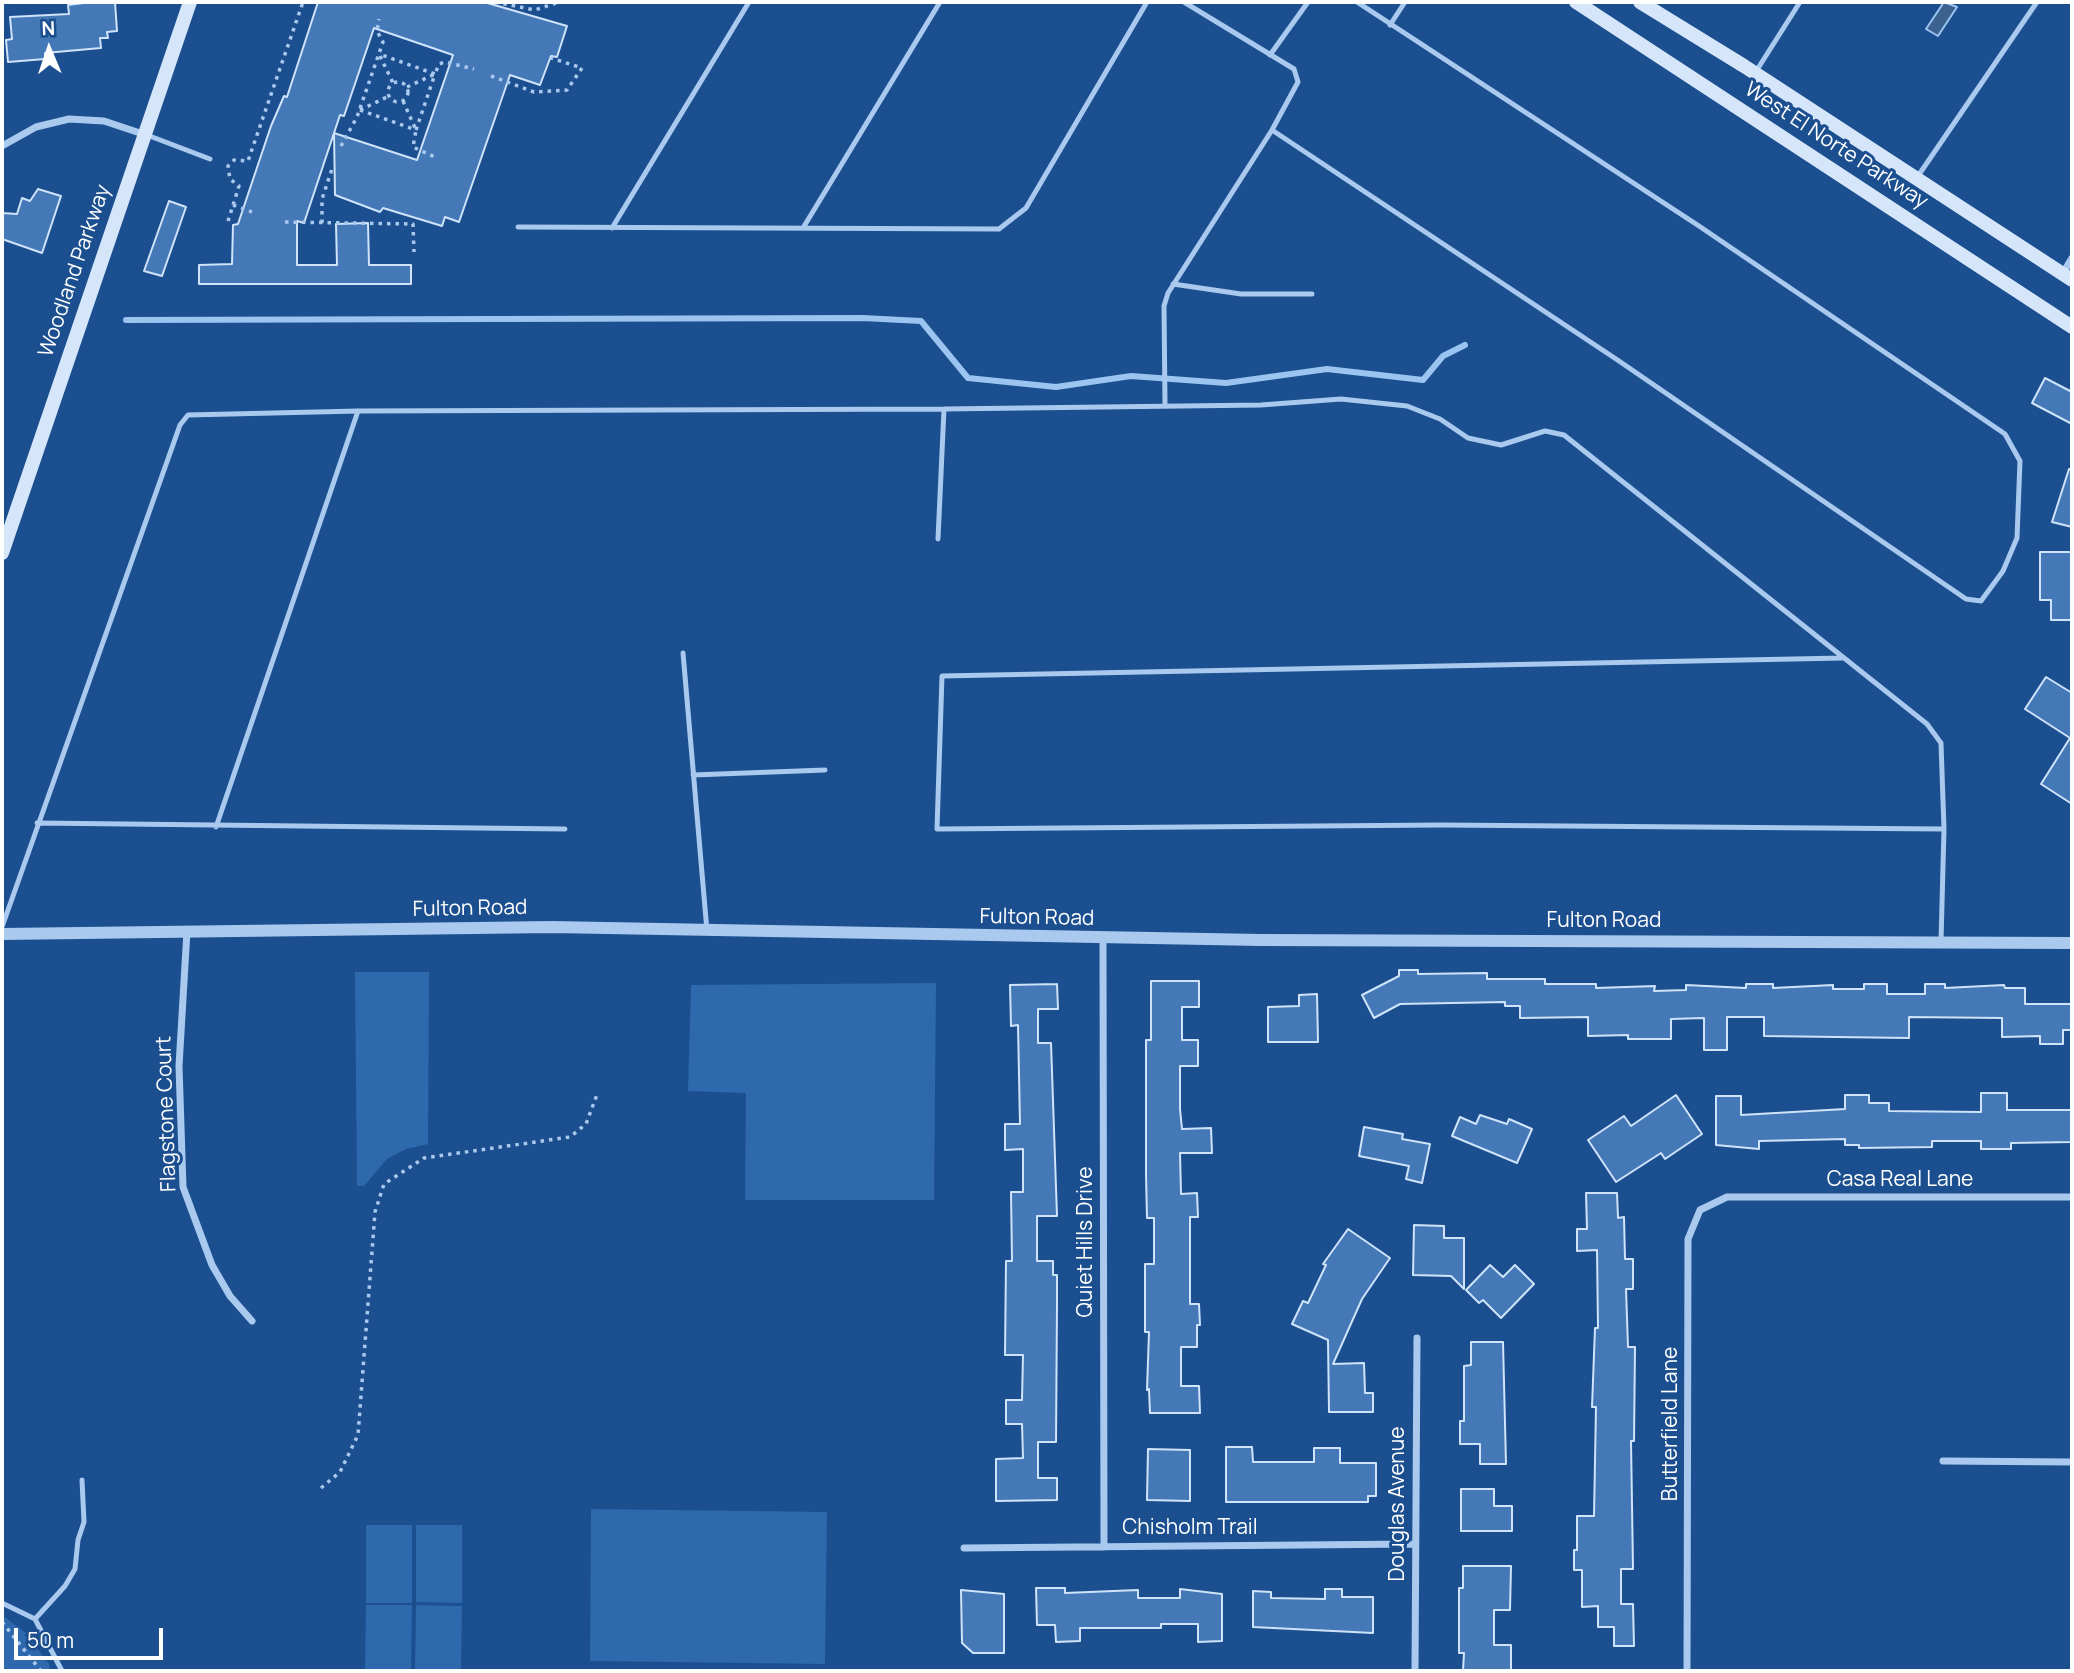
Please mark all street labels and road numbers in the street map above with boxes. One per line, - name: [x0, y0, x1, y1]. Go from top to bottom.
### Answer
- street label: West El Norte Parkway: [1740, 77, 1932, 215]
- street label: Woodland Parkway: [34, 181, 116, 361]
- street label: Fulton Road: [412, 895, 528, 923]
- street label: Fulton Road: [979, 904, 1095, 932]
- street label: Fulton Road: [1547, 908, 1661, 934]
- street label: Flagstone Court: [152, 1036, 182, 1192]
- street label: Quiet Hills Drive: [1073, 1167, 1099, 1317]
- street label: Casa Real Lane: [1827, 1167, 1973, 1193]
- street label: Butterfield Lane: [1658, 1347, 1684, 1501]
- street label: Douglas Avenue: [1385, 1426, 1411, 1582]
- street label: Chisholm Trail: [1122, 1515, 1258, 1541]

